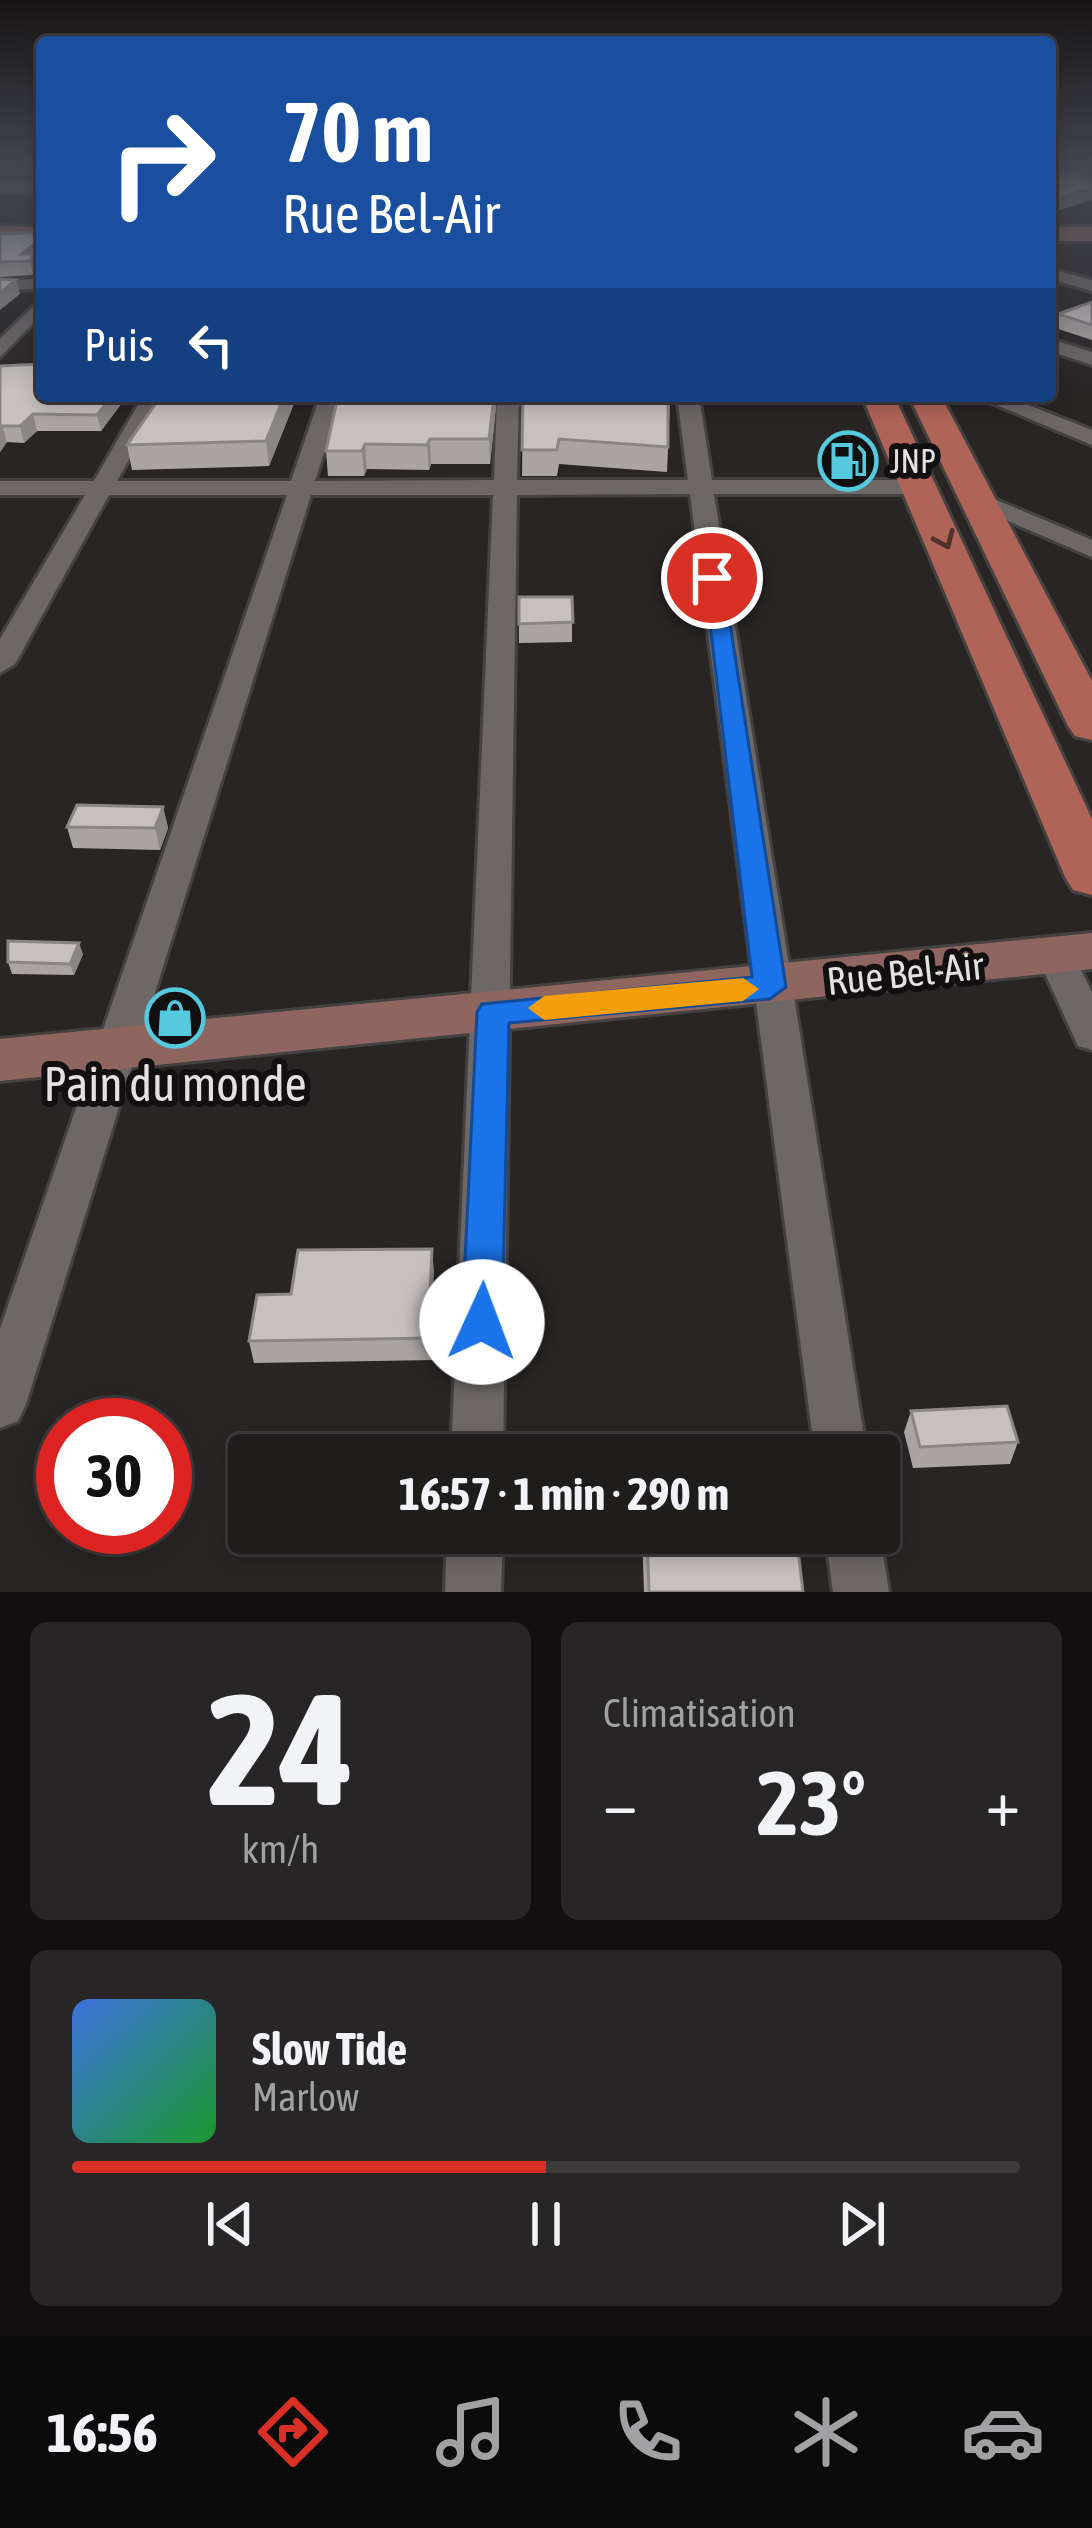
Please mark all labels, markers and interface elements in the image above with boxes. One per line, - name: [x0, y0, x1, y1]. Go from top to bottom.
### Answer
- icon: right: [84, 84, 240, 240]
- text: 70 m: [282, 84, 433, 180]
- text: Rue Bel-Air: [282, 183, 500, 244]
- icon: left: [178, 312, 244, 378]
- text: Puis: [84, 319, 154, 371]
- fuel station icon: JNP: [817, 430, 879, 492]
- place label: JNP: [890, 442, 936, 480]
- pin: [661, 527, 763, 629]
- one-way arrow: [931, 528, 955, 549]
- icon: arrive: [679, 545, 745, 611]
- street label: Rue Bel-Air: [825, 943, 986, 1003]
- shop icon: Pain du monde: [144, 987, 206, 1049]
- place label: Pain du monde: [43, 1056, 307, 1111]
- position arrow: [419, 1259, 545, 1385]
- speed limit sign: 30: [36, 1398, 192, 1554]
- text: 16:57 · 1 min · 290 m: [399, 1468, 729, 1520]
- text: 24: [207, 1659, 354, 1838]
- text: Climatisation: [603, 1691, 796, 1735]
- text: 23°: [757, 1751, 866, 1854]
- text: −: [603, 1764, 637, 1840]
- text: +: [986, 1764, 1020, 1840]
- text: km/h: [242, 1827, 319, 1871]
- text: Slow Tide: [252, 2023, 407, 2075]
- text: Marlow: [252, 2075, 359, 2119]
- icon: previous: [197, 2191, 263, 2257]
- icon: pause: [513, 2191, 579, 2257]
- icon: next: [829, 2191, 895, 2257]
- icon: directions: [251, 2390, 335, 2474]
- icon: music: [429, 2390, 513, 2474]
- icon: phone: [606, 2390, 690, 2474]
- icon: climate: [784, 2390, 868, 2474]
- icon: car: [961, 2390, 1045, 2474]
- text: 16:56: [47, 2402, 158, 2463]

